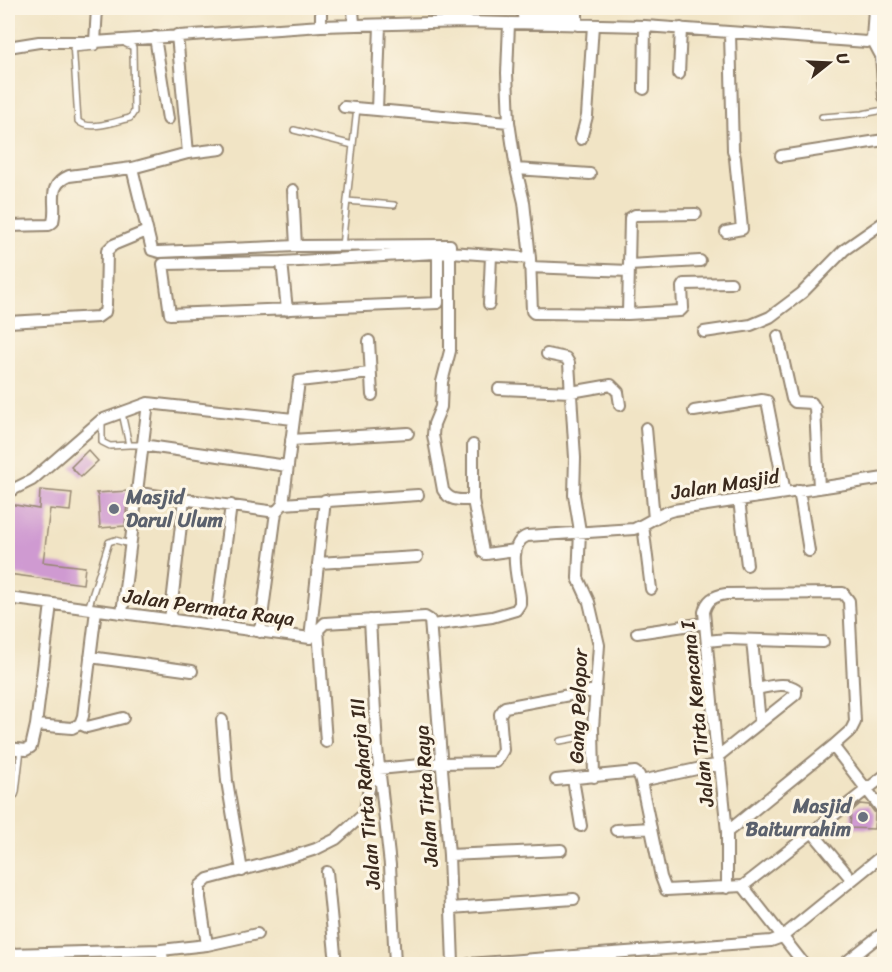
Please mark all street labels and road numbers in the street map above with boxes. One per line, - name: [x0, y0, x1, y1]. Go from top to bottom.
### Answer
- street label: Jalan Masjid: [668, 458, 783, 510]
- street label: Jalan Permata Raya: [120, 578, 297, 637]
- street label: Jalan Tirta Kencana I: [670, 618, 725, 810]
- street label: Gang Pelopor: [559, 646, 598, 764]
- street label: Jalan Tirta Raharja III: [340, 697, 391, 892]
- street label: Jalan Tirta Raya: [404, 724, 449, 869]

